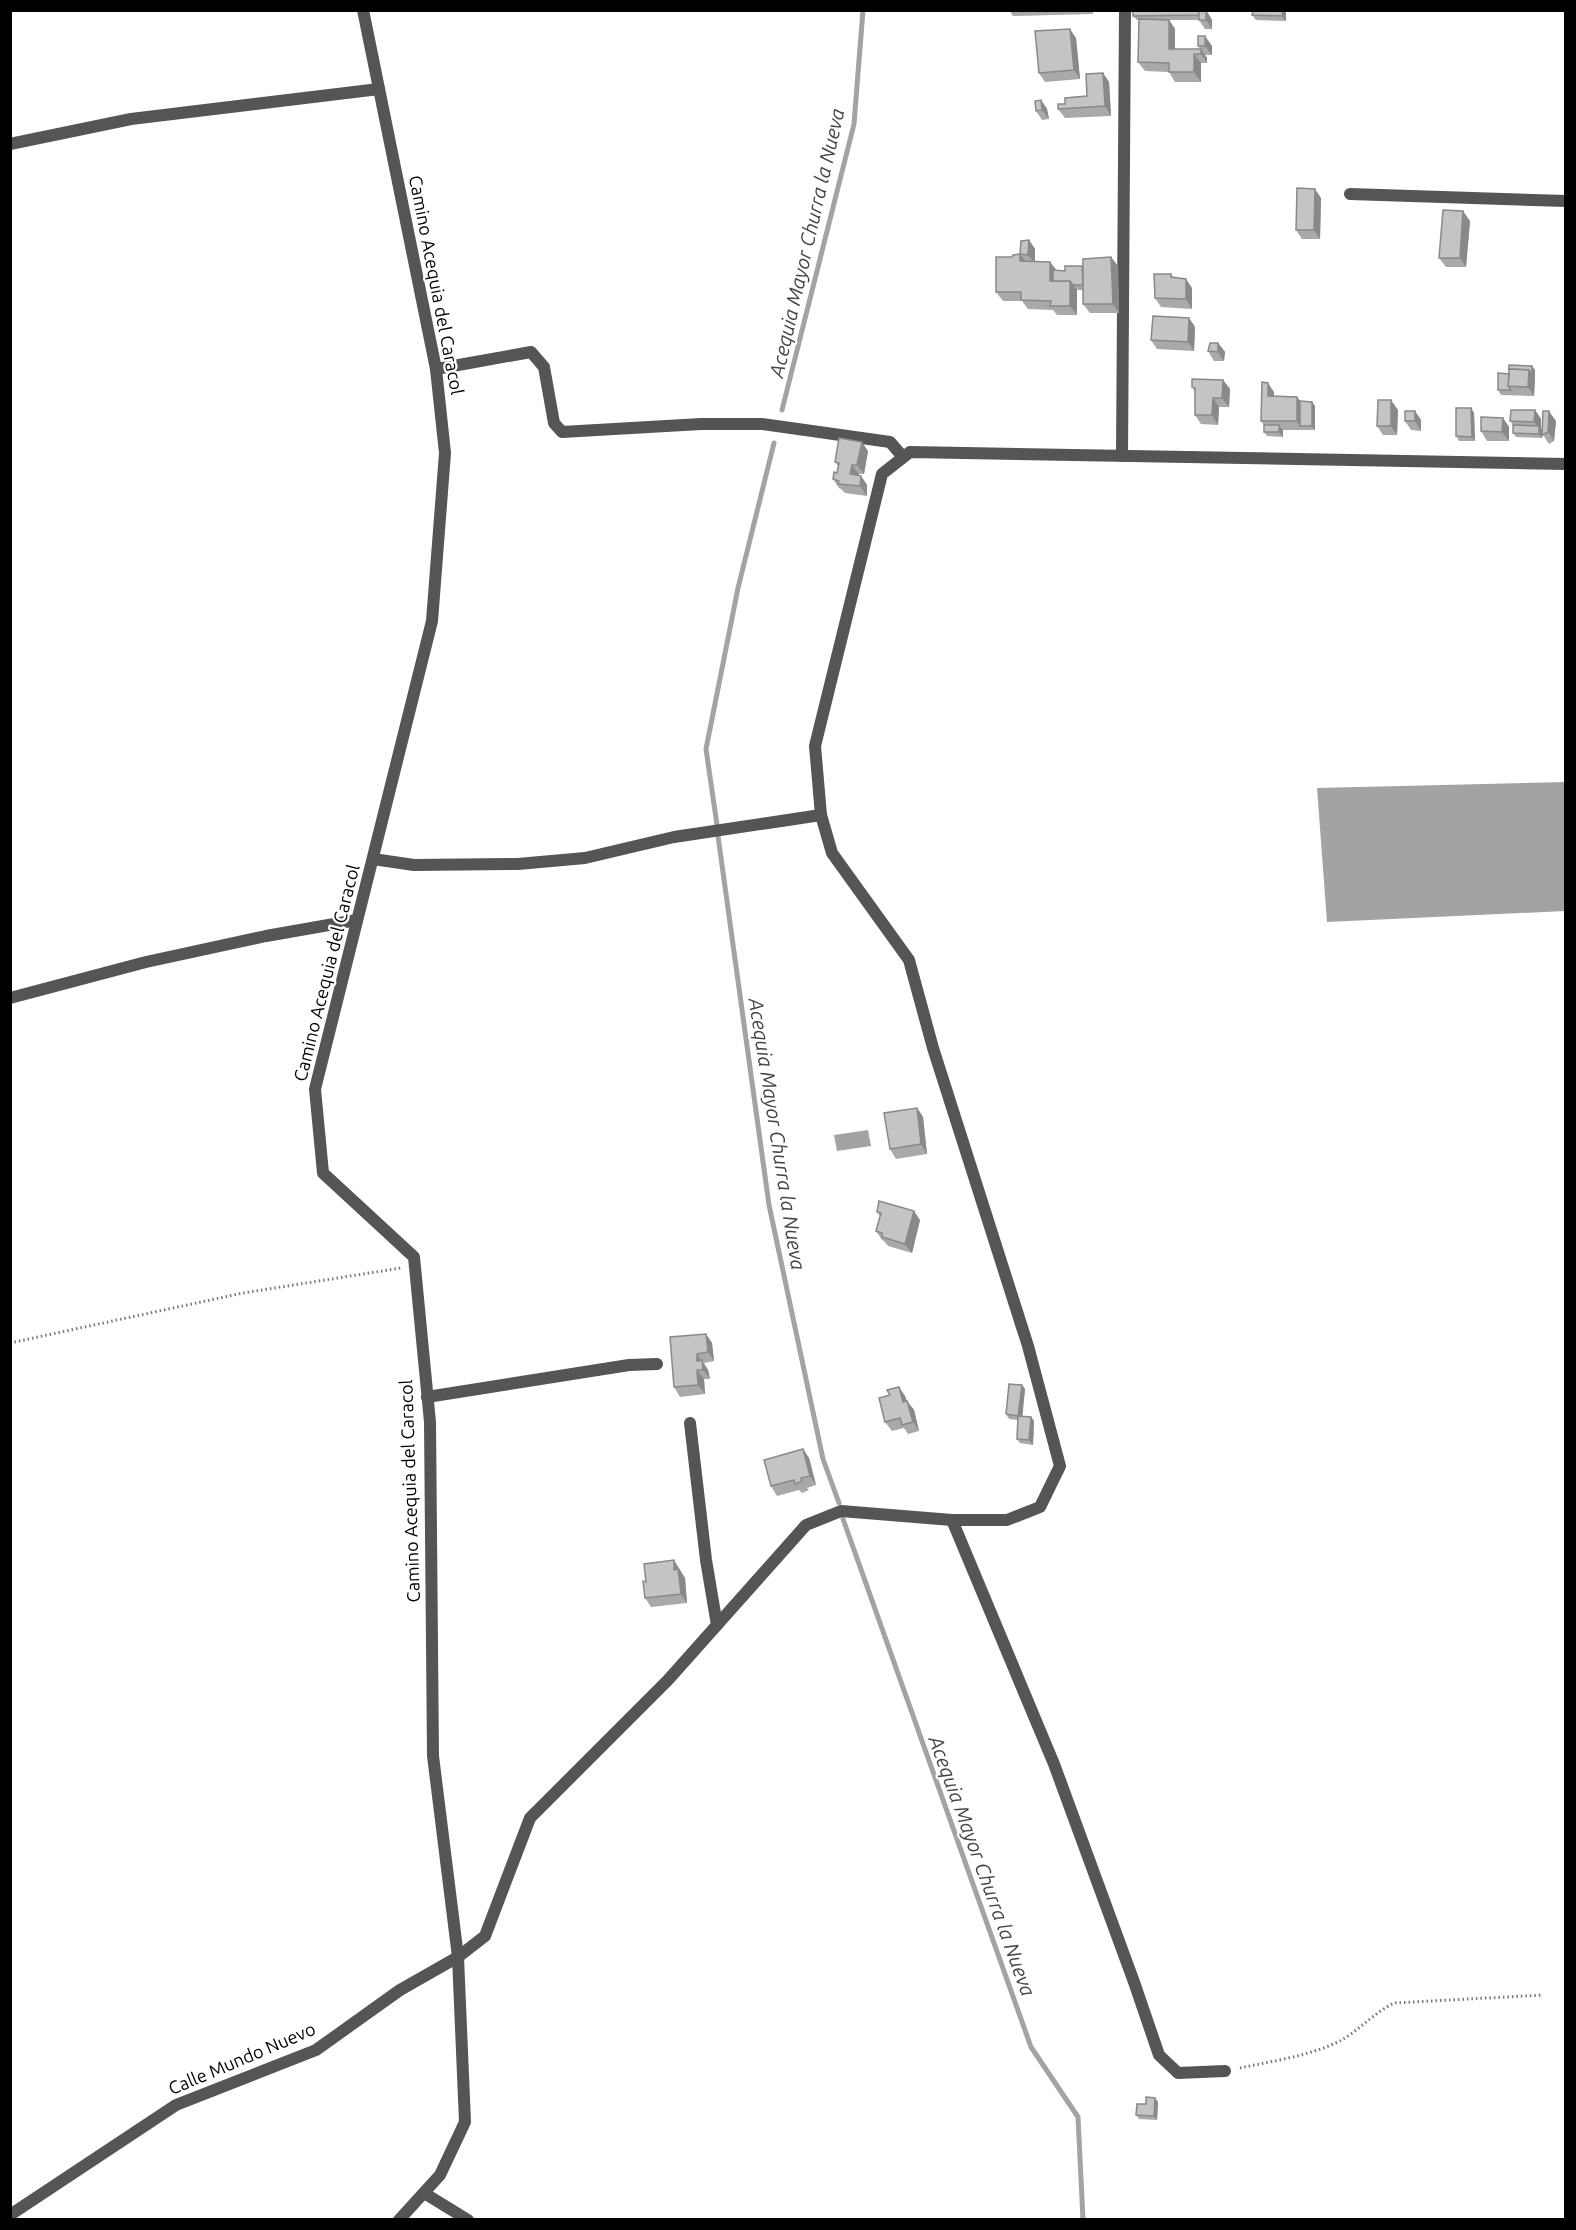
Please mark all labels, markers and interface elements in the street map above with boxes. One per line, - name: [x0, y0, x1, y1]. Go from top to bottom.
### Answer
- water label: Acequia Mayor Churra la Nueva: [764, 106, 849, 381]
- street label: Camino Acequia del Caracol: [406, 174, 468, 396]
- street label: Camino Acequia del Caracol: [289, 862, 363, 1083]
- water label: Acequia Mayor Churra la Nueva: [744, 995, 810, 1272]
- street label: Camino Acequia del Caracol: [395, 1379, 423, 1603]
- water label: Acequia Mayor Churra la Nueva: [924, 1732, 1040, 1999]
- street label: Calle Mundo Nuevo: [165, 2018, 318, 2098]

